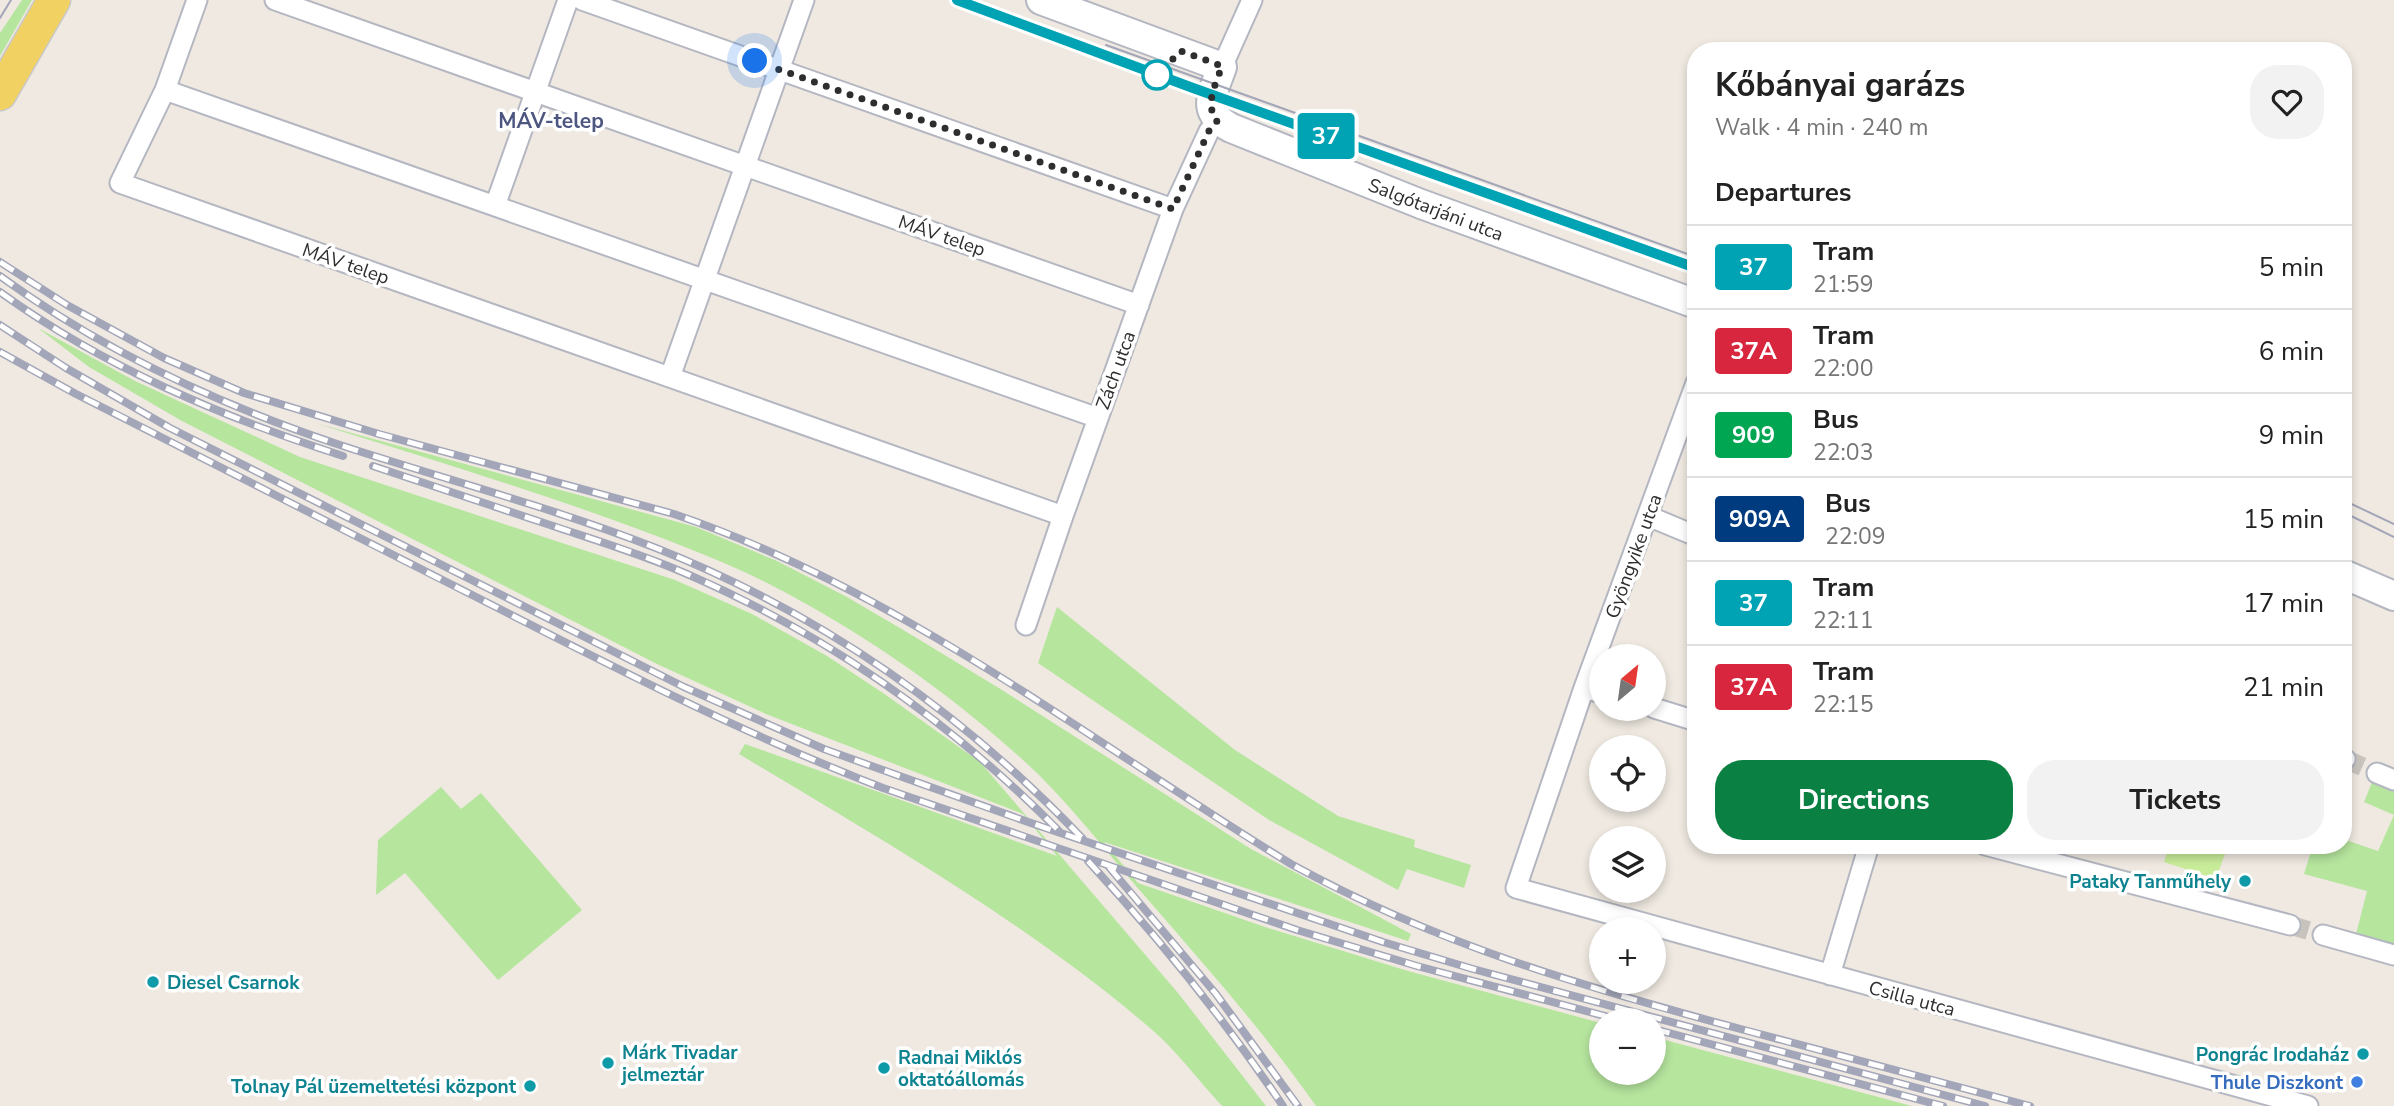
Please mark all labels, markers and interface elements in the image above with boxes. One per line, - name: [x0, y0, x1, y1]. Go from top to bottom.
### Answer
- your location: [737, 43, 772, 78]
- unlabelled marker: [1142, 60, 1172, 90]
- text: Kőbányai garázs: [1715, 63, 1965, 108]
- button: heart: [2250, 65, 2324, 139]
- district label: MÁV-telep: [498, 107, 604, 135]
- text: Walk · 4 min · 240 m: [1715, 112, 1928, 143]
- line badge: 37: [1294, 113, 1358, 159]
- text: 37: [1312, 120, 1340, 152]
- street label: Salgótarjáni utca: [1364, 172, 1507, 248]
- text: Departures: [1715, 175, 1851, 210]
- street label: MÁV telep: [895, 209, 989, 263]
- text: Tram: [1813, 234, 1874, 269]
- street label: MÁV telep: [299, 237, 393, 291]
- text: 5 min: [2259, 250, 2324, 285]
- text: 37: [1739, 251, 1768, 283]
- text: 21:59: [1813, 269, 1873, 300]
- text: Tram: [1813, 318, 1874, 353]
- street label: Zách utca: [1090, 328, 1142, 413]
- text: 6 min: [2259, 334, 2324, 369]
- text: 37A: [1730, 335, 1777, 367]
- text: 22:00: [1813, 353, 1873, 384]
- text: Bus: [1813, 402, 1859, 437]
- text: 9 min: [2259, 418, 2324, 453]
- text: 909: [1732, 419, 1775, 451]
- text: 22:03: [1813, 437, 1873, 468]
- text: Bus: [1825, 486, 1871, 521]
- street label: Gyöngyike utca: [1599, 491, 1668, 622]
- text: 15 min: [2243, 502, 2324, 537]
- text: 909A: [1729, 503, 1790, 535]
- text: 22:09: [1825, 521, 1886, 552]
- text: Tram: [1813, 570, 1874, 605]
- text: 17 min: [2243, 586, 2324, 621]
- text: 37: [1739, 587, 1768, 619]
- text: 22:11: [1813, 605, 1873, 636]
- north arrow: [1589, 644, 1666, 721]
- map controls: [1589, 644, 1666, 1085]
- text: Tram: [1813, 654, 1874, 689]
- text: 21 min: [2243, 670, 2324, 705]
- text: 37A: [1730, 671, 1777, 703]
- text: 22:15: [1813, 689, 1873, 720]
- button: locate: [1589, 735, 1666, 812]
- button: Directions: [1715, 760, 2013, 840]
- button: Tickets: [2027, 760, 2324, 840]
- button: layers: [1589, 826, 1666, 903]
- place label: Pataky Tanműhely: [2069, 869, 2232, 895]
- marker: Pataky Tanműhely: [2237, 873, 2253, 889]
- button: +: [1589, 917, 1666, 994]
- place label: Diesel Csarnok: [167, 970, 300, 996]
- marker: Diesel Csarnok: [145, 974, 161, 990]
- street label: Csilla utca: [1866, 975, 1958, 1023]
- button: −: [1589, 1008, 1666, 1085]
- place label: Márk Tivadar jelmeztár: [620, 1040, 738, 1088]
- place label: Pongrác Irodaház: [2196, 1042, 2349, 1068]
- place label: Radnai Miklós oktatóállomás: [898, 1045, 1024, 1093]
- marker: Pongrác Irodaház: [2355, 1046, 2371, 1062]
- marker: Márk Tivadar jelmeztár: [600, 1055, 616, 1071]
- marker: Radnai Miklós oktatóállomás: [876, 1060, 892, 1076]
- place label: Thule Diszkont: [2211, 1070, 2344, 1096]
- place label: Tolnay Pál üzemeltetési központ: [231, 1074, 517, 1100]
- marker: Thule Diszkont: [2349, 1074, 2365, 1090]
- marker: Tolnay Pál üzemeltetési központ: [522, 1078, 538, 1094]

